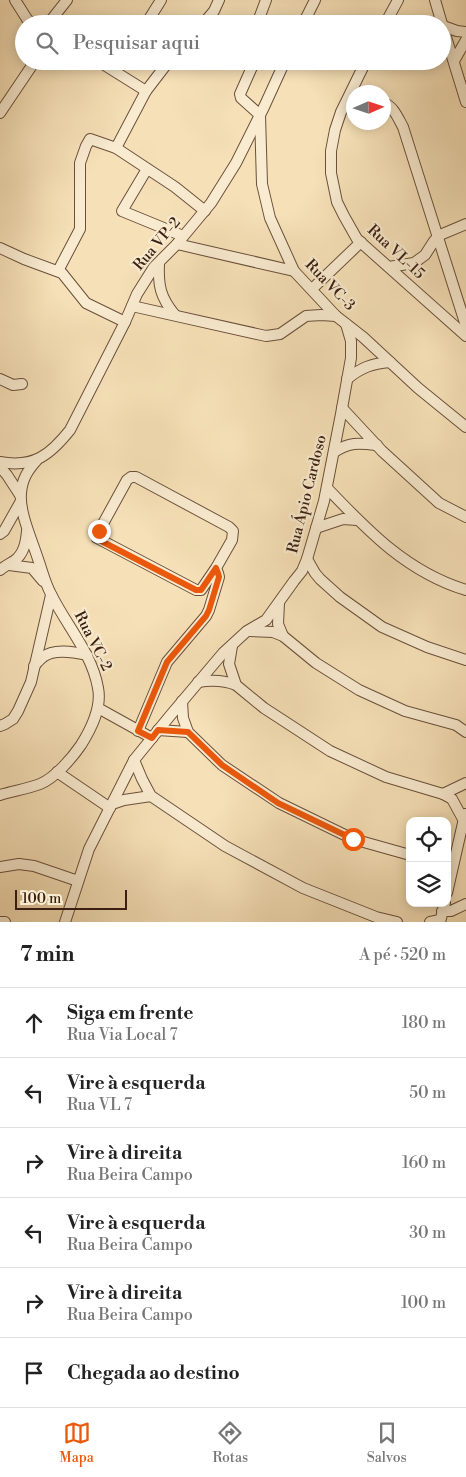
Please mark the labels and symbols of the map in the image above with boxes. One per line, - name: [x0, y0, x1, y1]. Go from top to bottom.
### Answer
- north arrow: [346, 85, 391, 130]
- street label: Rua VP-2: [129, 213, 185, 275]
- street label: Rua VL-15: [363, 221, 429, 283]
- street label: Rua VC-3: [301, 255, 359, 315]
- street label: Rua Ápio Cardoso: [282, 433, 331, 555]
- route end: [88, 520, 111, 543]
- street label: Rua VC-2: [70, 608, 116, 674]
- route start: [342, 828, 365, 851]
- scale bar: [15, 887, 128, 910]

